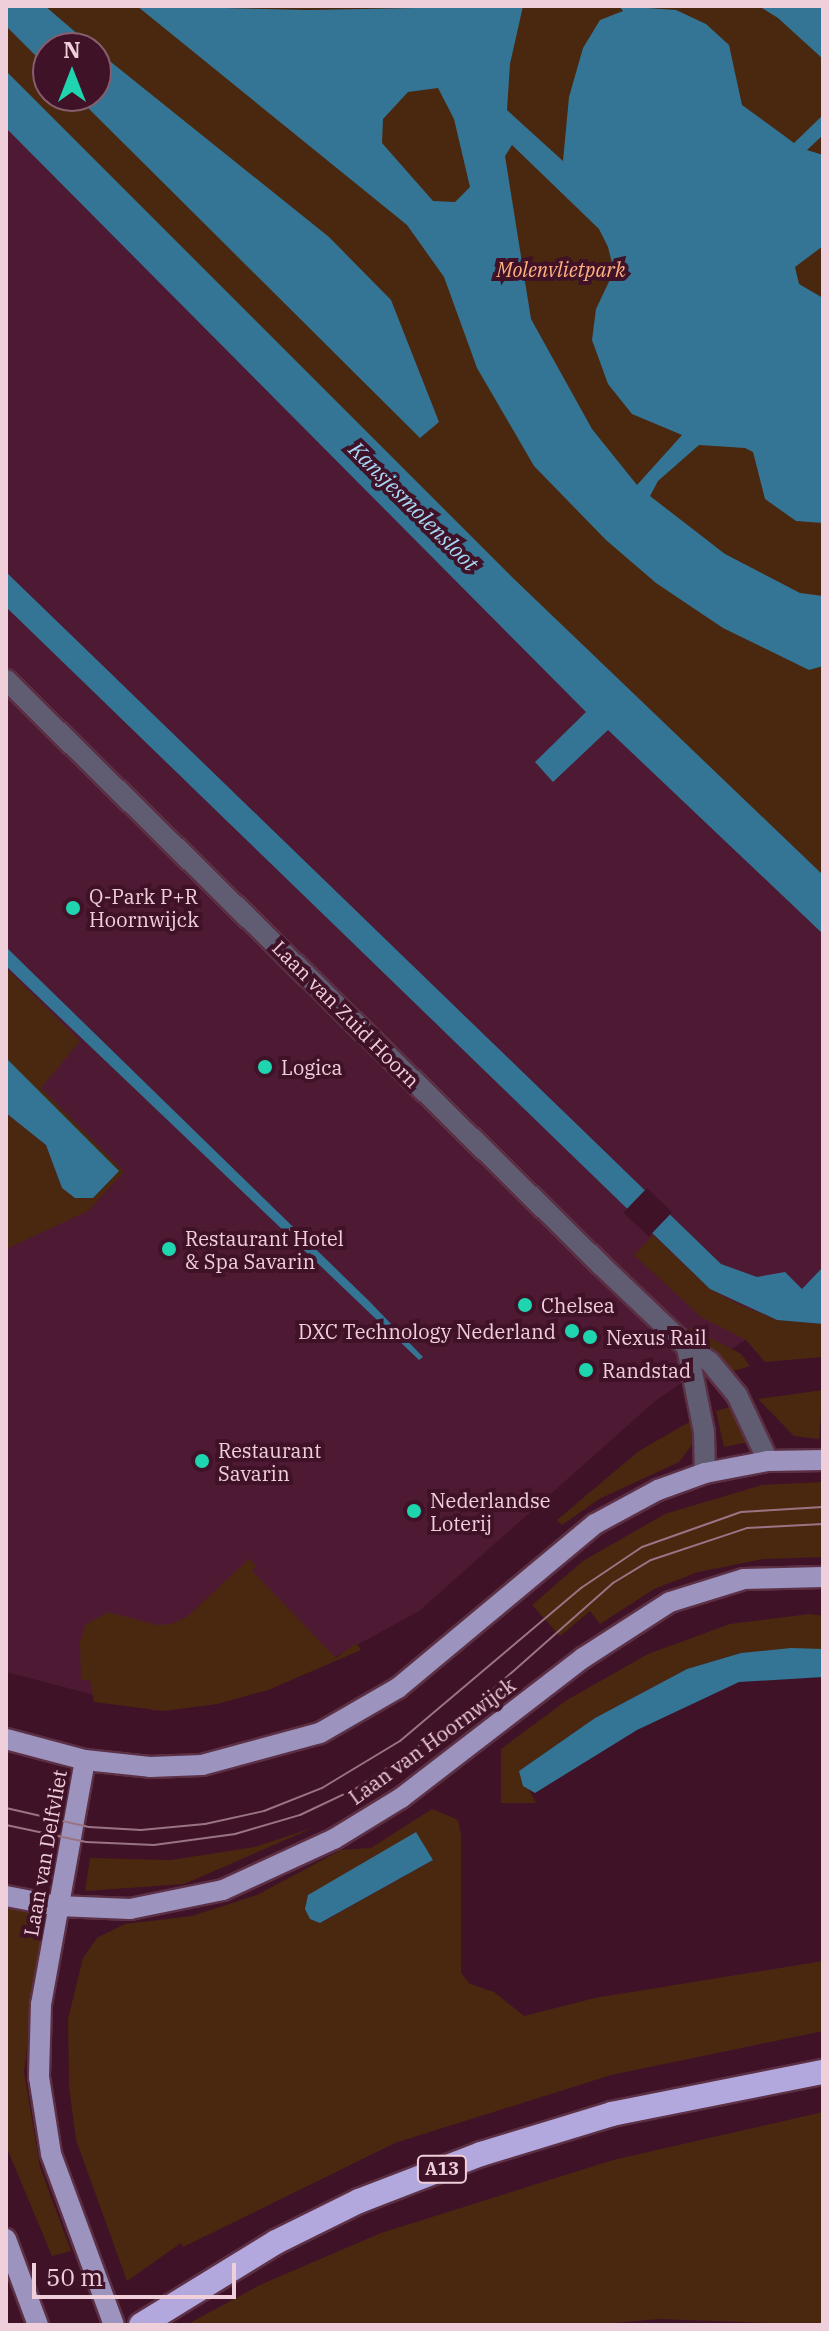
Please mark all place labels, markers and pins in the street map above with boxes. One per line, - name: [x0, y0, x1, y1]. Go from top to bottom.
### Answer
- place label: Q-Park P+R Hoornwijck: [89, 884, 199, 931]
- marker: Q-Park P+R Hoornwijck: [64, 899, 82, 917]
- place label: Logica: [281, 1055, 343, 1079]
- marker: Logica: [256, 1058, 274, 1076]
- place label: Restaurant Hotel & Spa Savarin: [185, 1226, 344, 1273]
- marker: Restaurant Hotel & Spa Savarin: [160, 1240, 178, 1258]
- place label: Chelsea: [541, 1293, 615, 1317]
- marker: Chelsea: [516, 1296, 534, 1314]
- place label: DXC Technology Nederland: [298, 1319, 556, 1343]
- marker: DXC Technology Nederland: [563, 1322, 581, 1340]
- place label: Nexus Rail: [606, 1325, 707, 1349]
- marker: Nexus Rail: [581, 1328, 599, 1346]
- place label: Randstad: [602, 1358, 691, 1382]
- marker: Randstad: [577, 1361, 595, 1379]
- place label: Restaurant Savarin: [218, 1438, 321, 1485]
- marker: Restaurant Savarin: [193, 1452, 211, 1470]
- place label: Nederlandse Loterij: [430, 1488, 550, 1535]
- marker: Nederlandse Loterij: [405, 1502, 423, 1520]

